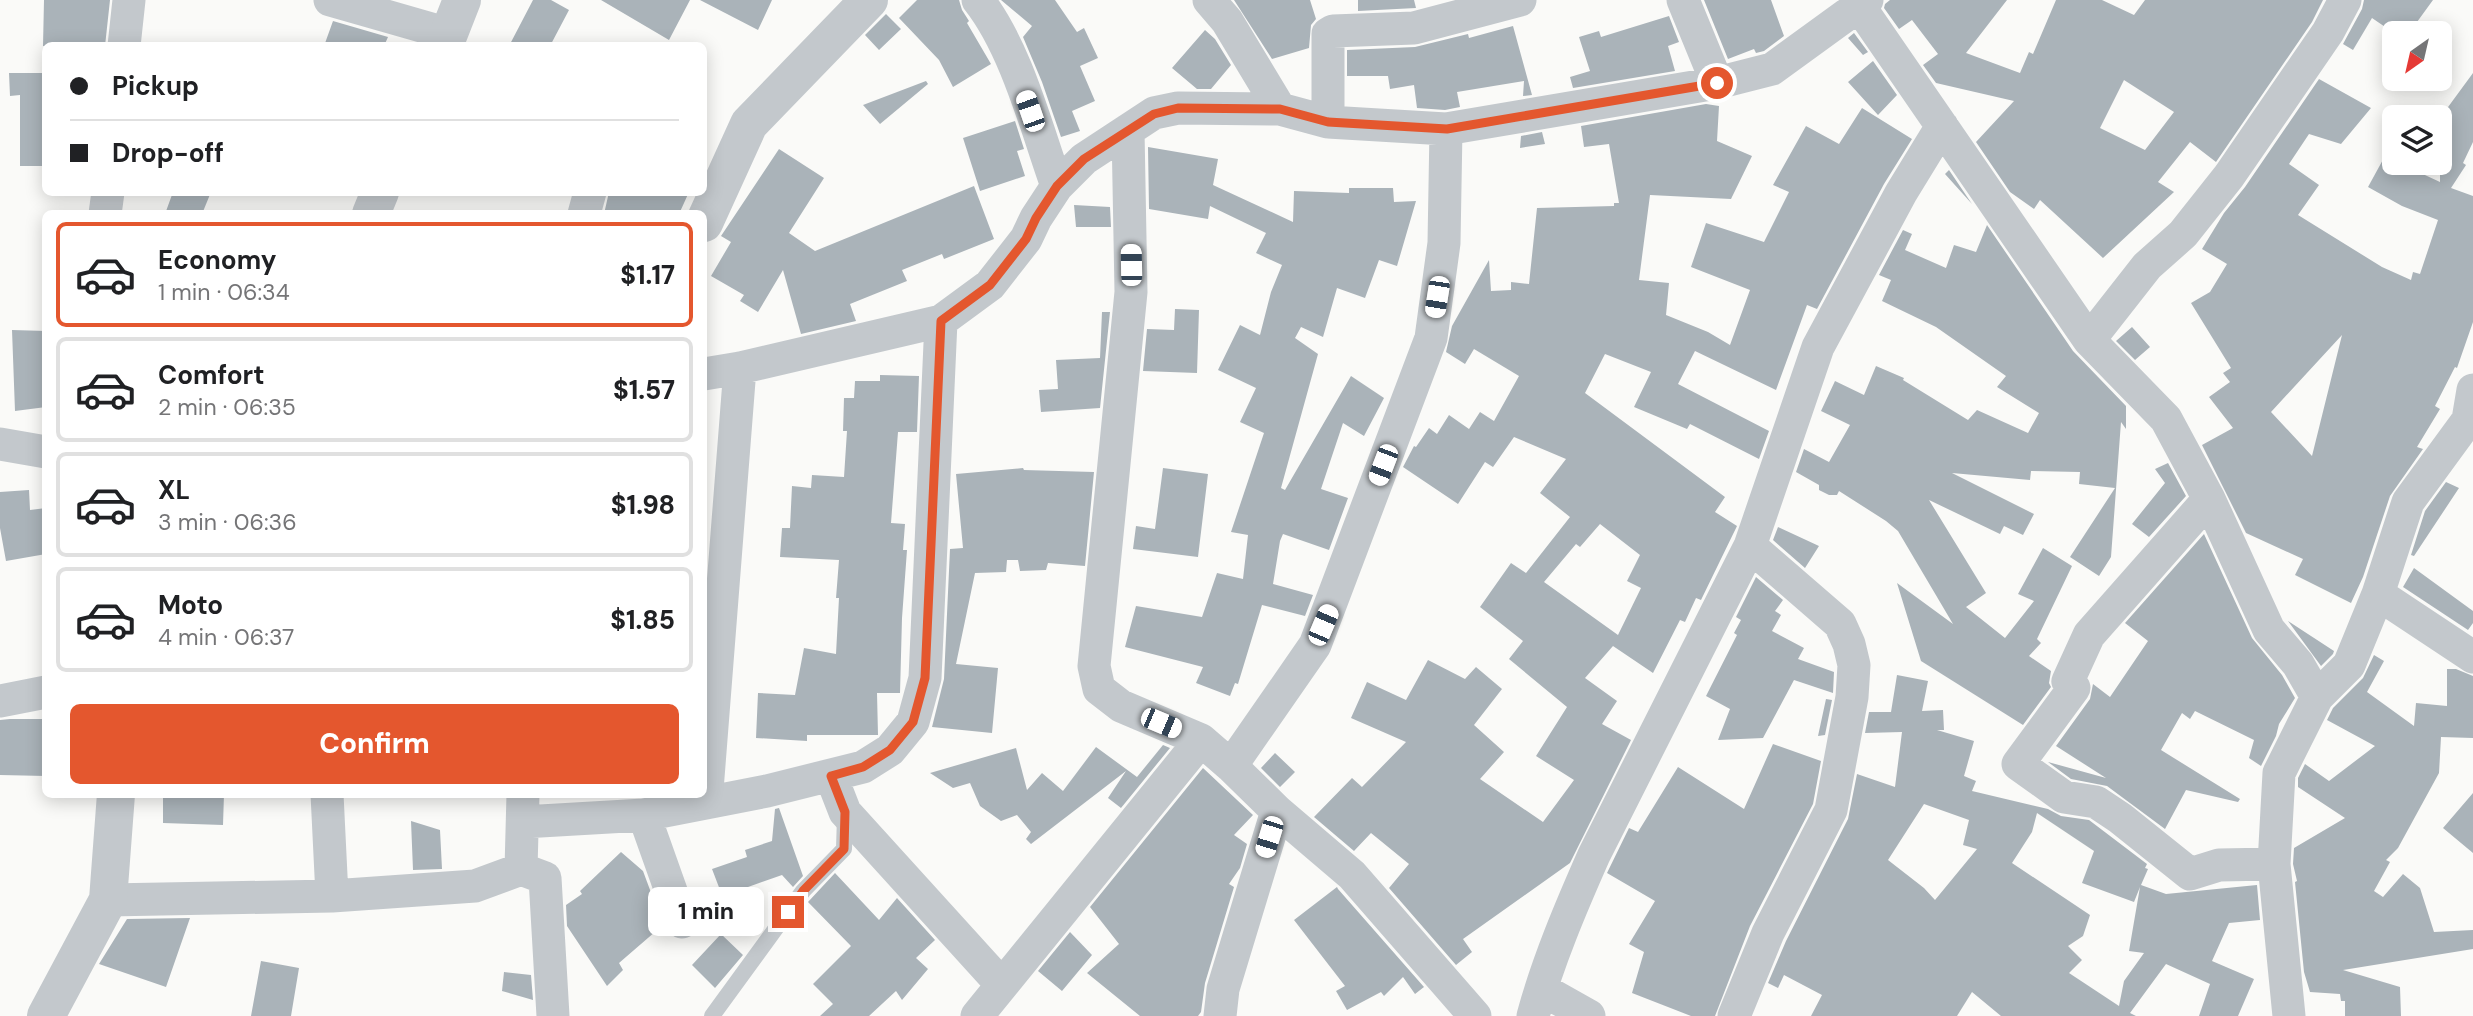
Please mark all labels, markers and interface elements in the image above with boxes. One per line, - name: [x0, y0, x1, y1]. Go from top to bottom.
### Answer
- north arrow: [2382, 21, 2452, 91]
- map controls: [2382, 21, 2452, 175]
- route start: [1701, 67, 1733, 99]
- text: Pickup: [112, 69, 199, 103]
- car: [1014, 88, 1047, 134]
- button: layers: [2382, 105, 2452, 175]
- text: Drop-off: [112, 136, 224, 170]
- icon: car: [74, 243, 137, 306]
- text: Economy: [158, 243, 276, 277]
- car: [1121, 244, 1142, 286]
- text: $1.17: [620, 258, 675, 292]
- car: [1424, 275, 1451, 319]
- text: 1 min · 06:34: [158, 277, 290, 307]
- icon: car: [74, 358, 137, 421]
- text: Comfort: [158, 358, 264, 392]
- text: $1.57: [613, 373, 675, 407]
- text: 2 min · 06:35: [158, 392, 296, 422]
- car: [1366, 442, 1401, 488]
- icon: car: [74, 473, 137, 536]
- text: XL: [158, 473, 190, 507]
- text: $1.98: [611, 488, 675, 522]
- text: 3 min · 06:36: [158, 507, 297, 537]
- icon: car: [74, 588, 137, 651]
- text: Moto: [158, 588, 223, 622]
- car: [1306, 602, 1341, 648]
- text: $1.85: [610, 603, 675, 637]
- text: 4 min · 06:37: [158, 622, 294, 652]
- button: Confirm: [70, 704, 679, 784]
- car: [1138, 705, 1185, 741]
- car: [1253, 814, 1286, 860]
- callout: 1 min: [648, 888, 764, 936]
- text: 1 min: [678, 896, 734, 926]
- route end: [772, 896, 804, 928]

